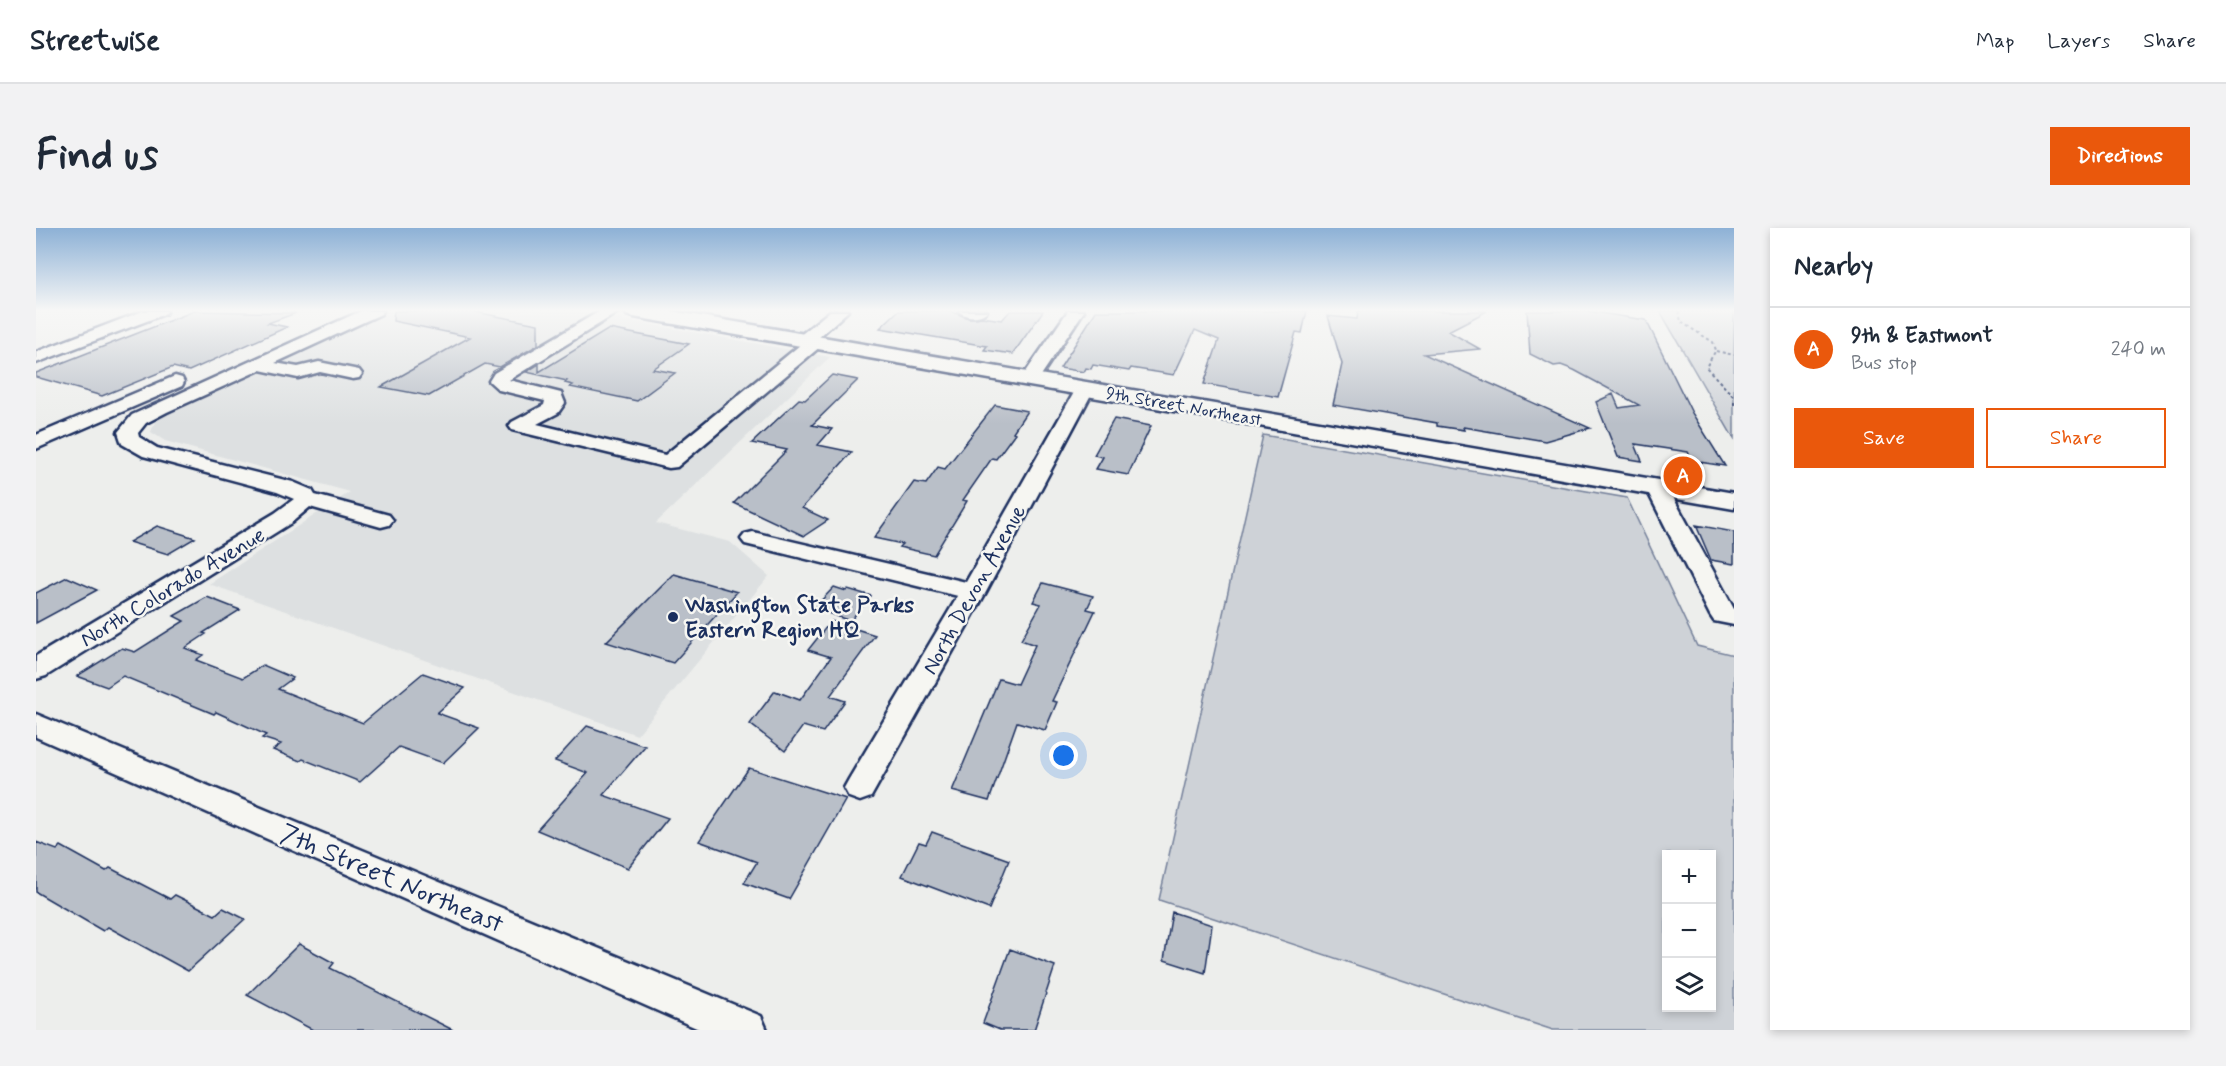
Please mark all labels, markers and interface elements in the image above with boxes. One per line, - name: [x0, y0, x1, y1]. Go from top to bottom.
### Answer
- text: Streetwise: [30, 23, 160, 60]
- text: Map: [1976, 27, 2014, 55]
- text: Layers: [2047, 27, 2110, 55]
- text: Share: [2143, 27, 2196, 55]
- button: Directions: [2050, 127, 2190, 185]
- text: Find us: [36, 129, 158, 184]
- text: Nearby: [1794, 250, 1873, 284]
- text: 9th & Eastmont: [1851, 322, 1993, 350]
- text: A: [1807, 336, 1820, 363]
- text: 240 m: [2111, 336, 2166, 363]
- text: Bus stop: [1851, 350, 1917, 377]
- street label: 9th Street Northeast: [1104, 381, 1264, 433]
- button: Save: [1794, 408, 1974, 468]
- button: Share: [1986, 408, 2166, 468]
- pin: A: [1664, 454, 1702, 498]
- street label: North Devon Avenue: [916, 500, 1033, 680]
- street label: North Colorado Avenue: [75, 521, 271, 654]
- place label: Washington State Parks Eastern Region HQ: [684, 592, 914, 646]
- marker: Washington State Parks Eastern Region HQ: [666, 610, 680, 624]
- your location: [1049, 741, 1078, 770]
- street label: 7th Street Northeast: [274, 816, 509, 942]
- map controls: [1662, 850, 1716, 1012]
- button: +: [1662, 850, 1716, 904]
- button: −: [1662, 904, 1716, 958]
- button: layers: [1662, 958, 1716, 1012]

